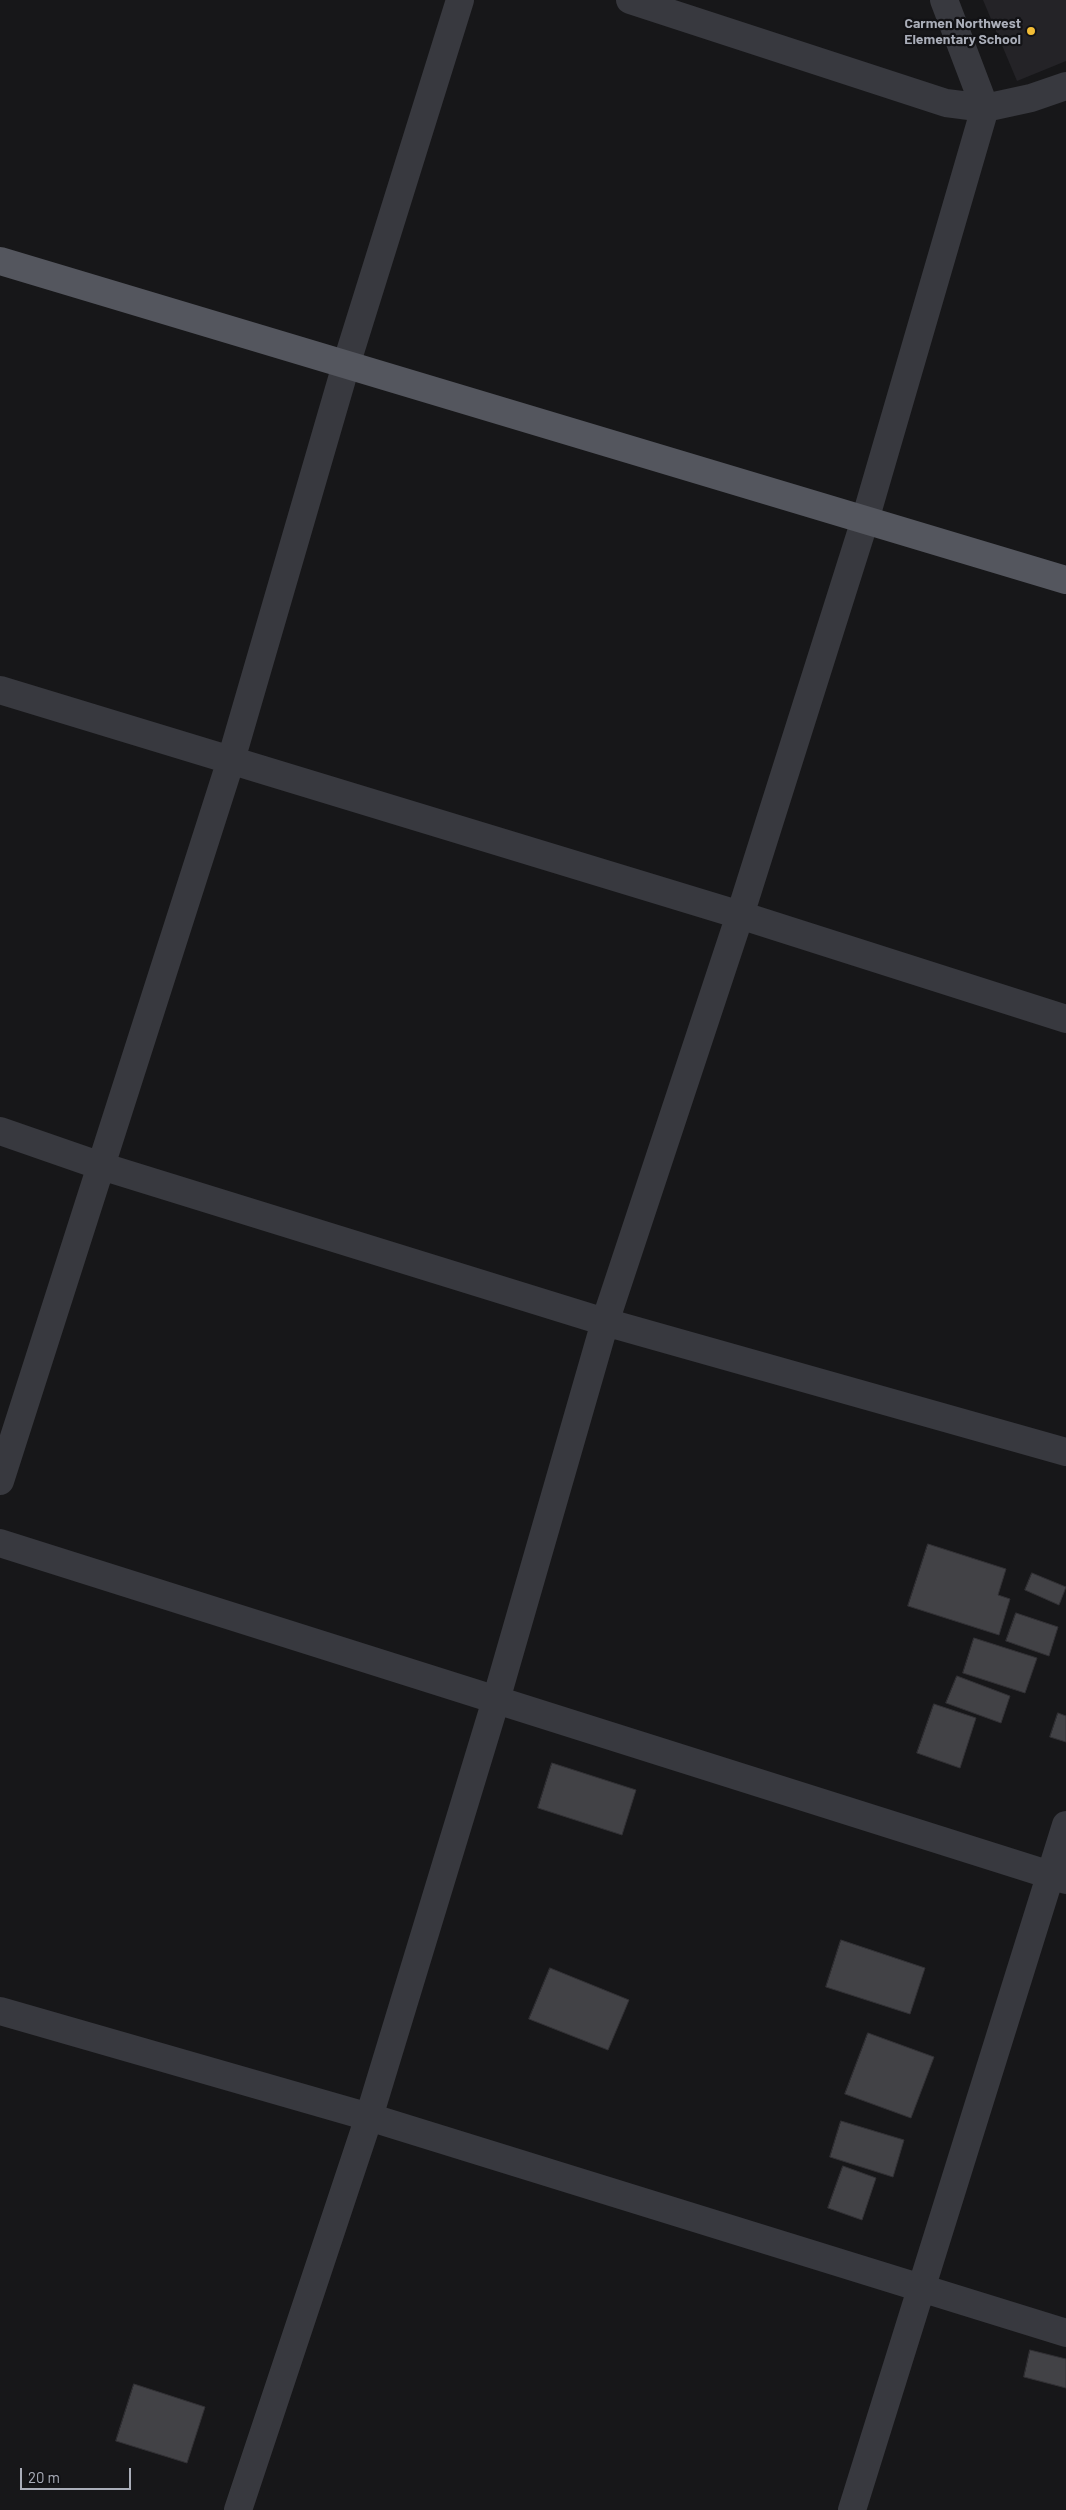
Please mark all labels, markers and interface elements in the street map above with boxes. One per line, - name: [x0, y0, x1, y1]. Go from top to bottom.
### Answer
- place label: Carmen Northwest Elementary School: [904, 15, 1021, 48]
- marker: Carmen Northwest Elementary School: [1025, 25, 1037, 37]
- scale bar: [22, 2458, 134, 2490]
- text: 20 m: [28, 2468, 60, 2486]

